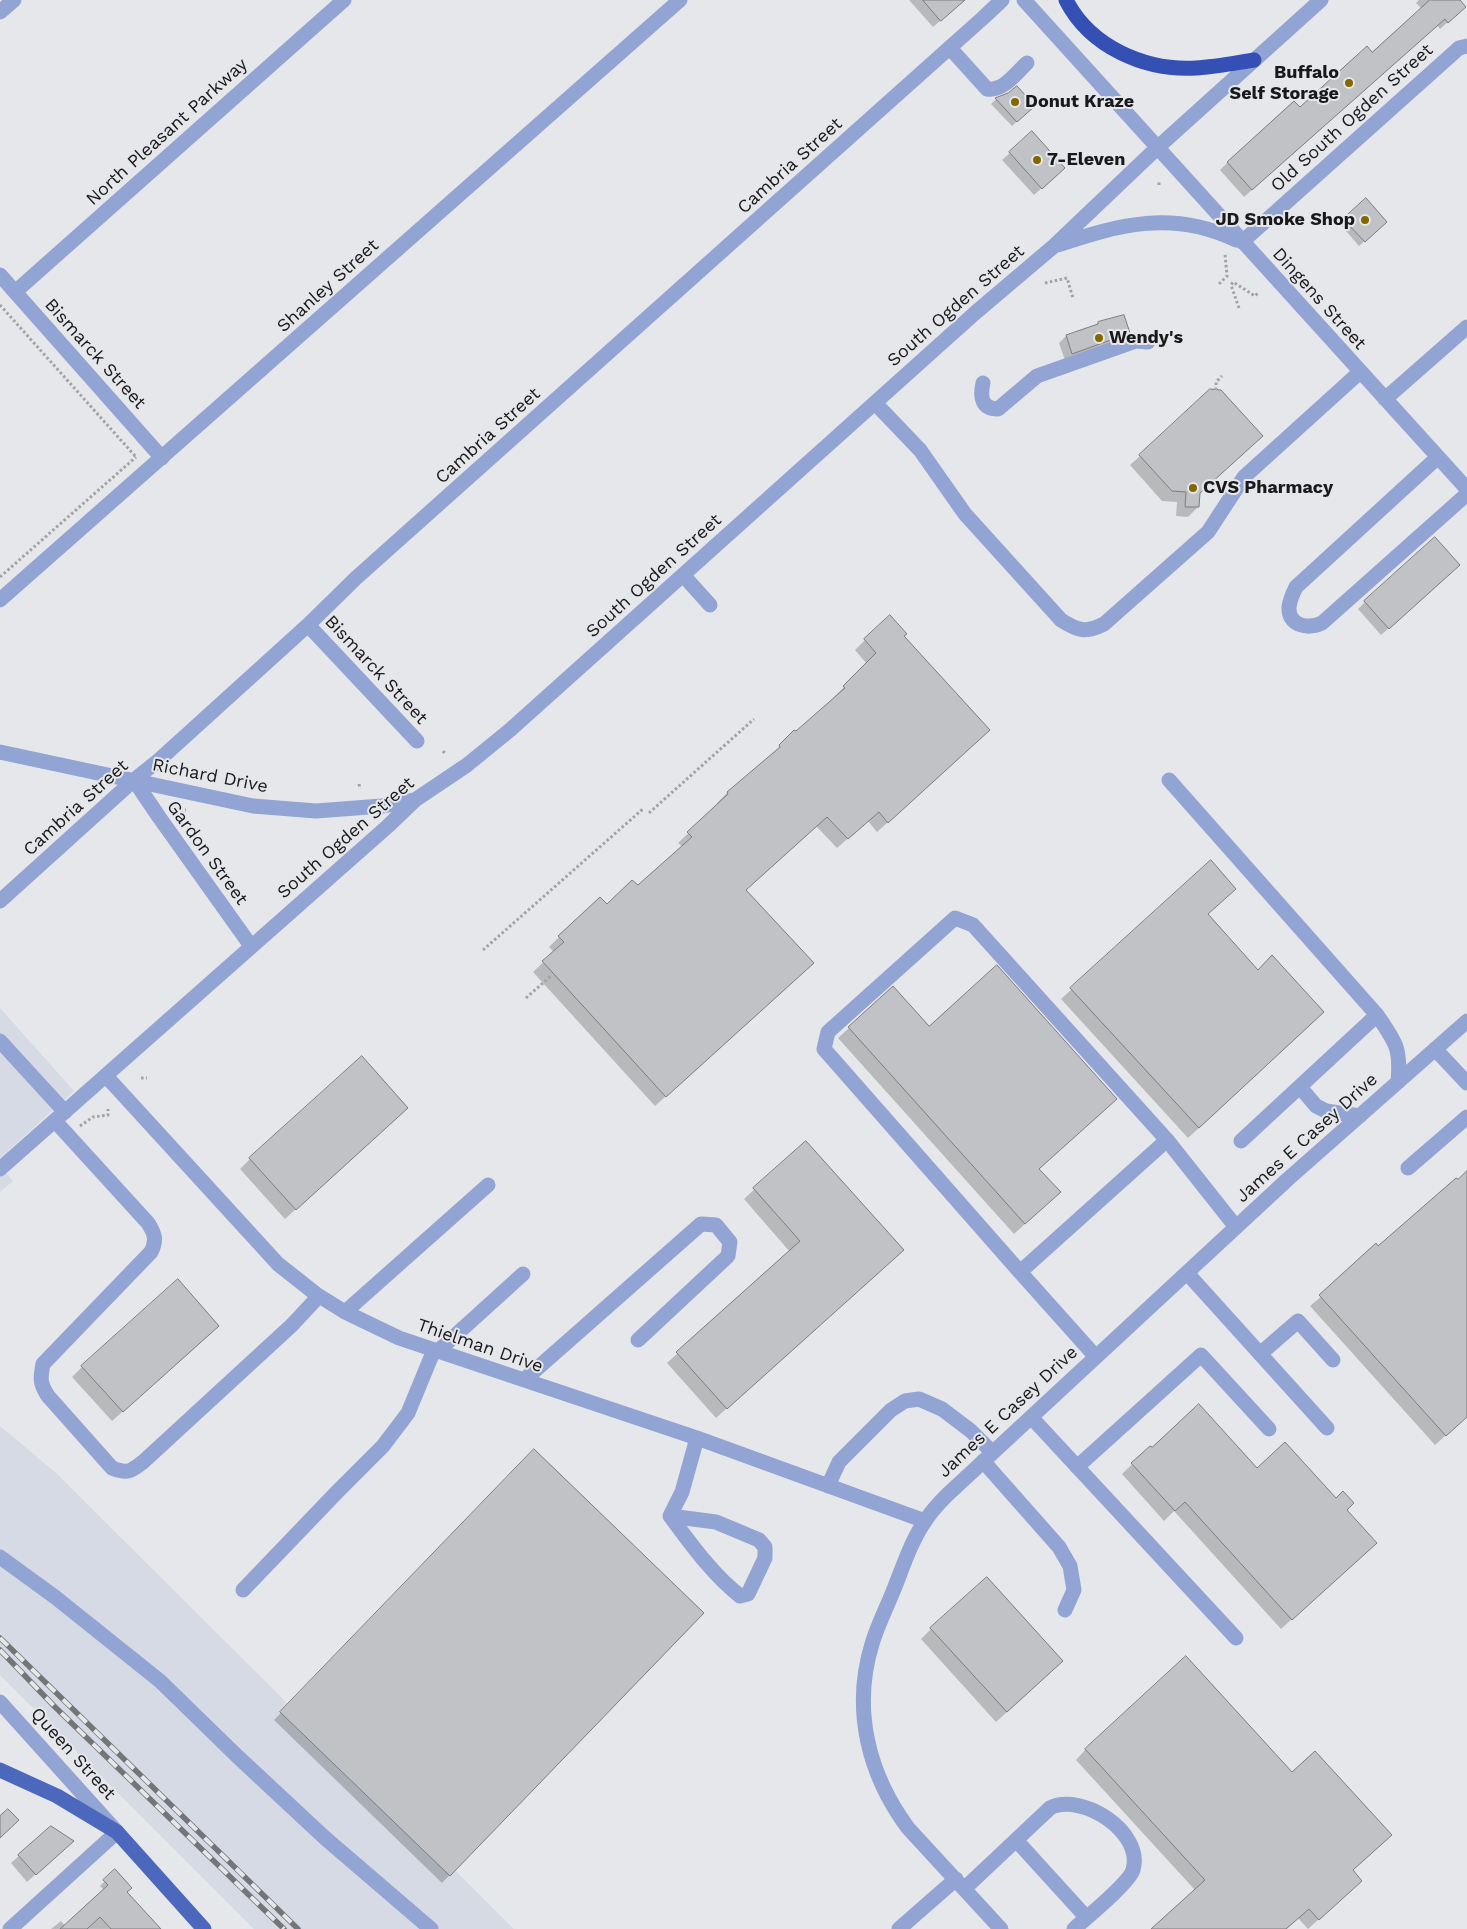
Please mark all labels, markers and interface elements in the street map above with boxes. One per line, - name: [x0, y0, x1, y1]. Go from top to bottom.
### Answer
- street label: Old South Ogden Street: [1266, 39, 1438, 197]
- street label: North Pleasant Parkway: [82, 54, 252, 210]
- place label: Buffalo Self Storage: [1230, 62, 1339, 104]
- marker: Buffalo Self Storage: [1343, 77, 1355, 89]
- place label: Donut Kraze: [1025, 91, 1134, 113]
- marker: Donut Kraze: [1009, 96, 1021, 108]
- street label: Cambria Street: [733, 113, 847, 219]
- place label: 7-Eleven: [1047, 149, 1125, 171]
- marker: 7-Eleven: [1031, 154, 1043, 166]
- place label: JD Smoke Shop: [1215, 209, 1355, 231]
- marker: JD Smoke Shop: [1359, 214, 1371, 226]
- street label: Shanley Street: [273, 235, 383, 337]
- street label: South Ogden Street: [883, 241, 1029, 371]
- street label: Dingens Street: [1268, 244, 1370, 354]
- street label: Bismarck Street: [40, 294, 150, 414]
- place label: Wendy's: [1109, 327, 1183, 349]
- marker: Wendy's: [1093, 332, 1105, 344]
- street label: Cambria Street: [431, 383, 545, 489]
- place label: CVS Pharmacy: [1203, 477, 1333, 499]
- marker: CVS Pharmacy: [1187, 482, 1199, 494]
- street label: South Ogden Street: [582, 510, 726, 642]
- street label: Bismarck Street: [320, 611, 432, 729]
- street label: Richard Drive: [150, 754, 270, 798]
- street label: Cambria Street: [19, 755, 133, 861]
- street label: South Ogden Street: [273, 773, 419, 903]
- street label: Gardon Street: [162, 797, 252, 909]
- street label: James E Casey Drive: [1232, 1069, 1382, 1207]
- street label: Thielman Drive: [414, 1314, 546, 1378]
- street label: James E Casey Drive: [934, 1342, 1082, 1482]
- street label: Queen Street: [26, 1703, 120, 1805]

